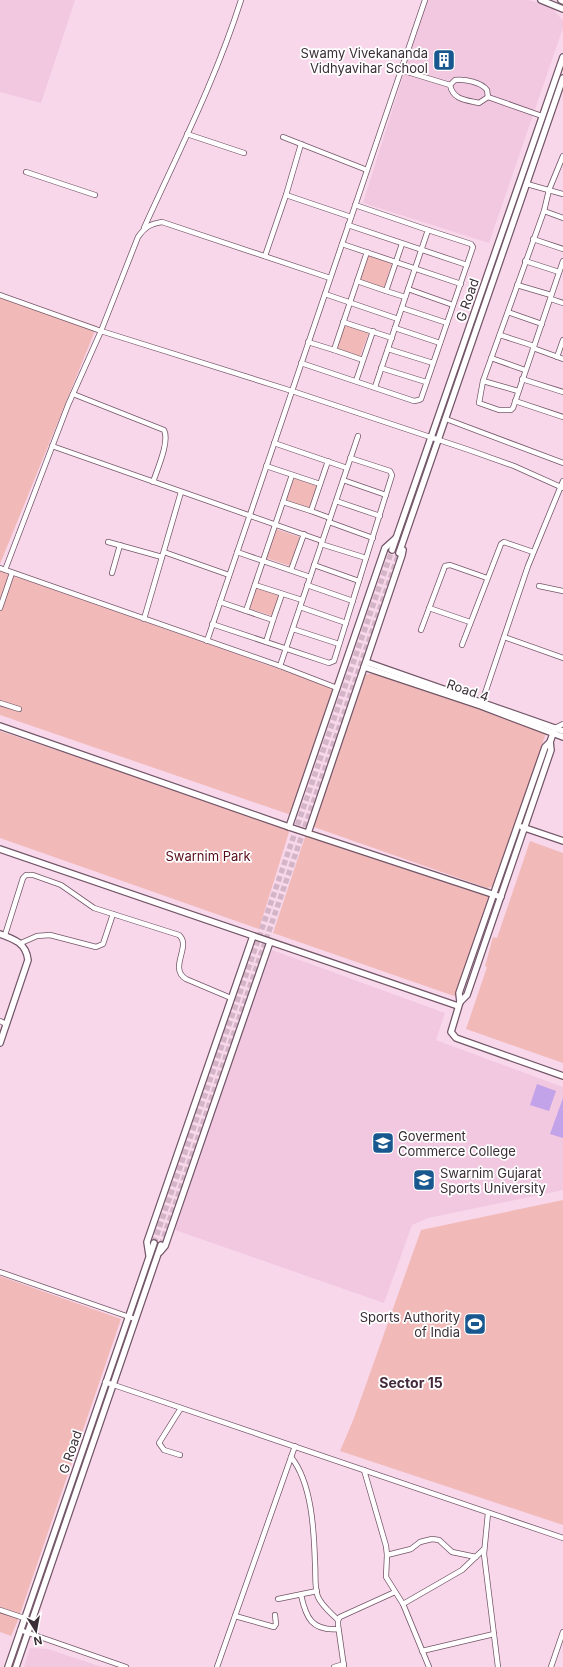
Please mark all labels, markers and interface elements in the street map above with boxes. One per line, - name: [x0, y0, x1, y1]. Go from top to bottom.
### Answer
- place label: Swamy Vivekananda Vidhyavihar School: [300, 45, 428, 76]
- building icon: Swamy Vivekananda Vidhyavihar School: [431, 47, 457, 73]
- street label: G Road: [452, 276, 482, 324]
- street label: Road 4: [445, 675, 491, 705]
- park label: Swarnim Park: [165, 848, 251, 864]
- place label: Goverment Commerce College: [398, 1128, 516, 1159]
- school or university icon: Goverment Commerce College: [370, 1130, 396, 1156]
- place label: Swarnim Gujarat Sports University: [440, 1165, 546, 1196]
- school or university icon: Swarnim Gujarat Sports University: [411, 1167, 437, 1193]
- place label: Sports Authority of India: [360, 1309, 460, 1340]
- sports icon: Sports Authority of India: [462, 1311, 488, 1337]
- district label: Sector 15: [379, 1374, 443, 1391]
- street label: G Road: [55, 1428, 85, 1476]
- north arrow: [16, 1611, 56, 1651]
- text: N: [32, 1633, 43, 1648]

